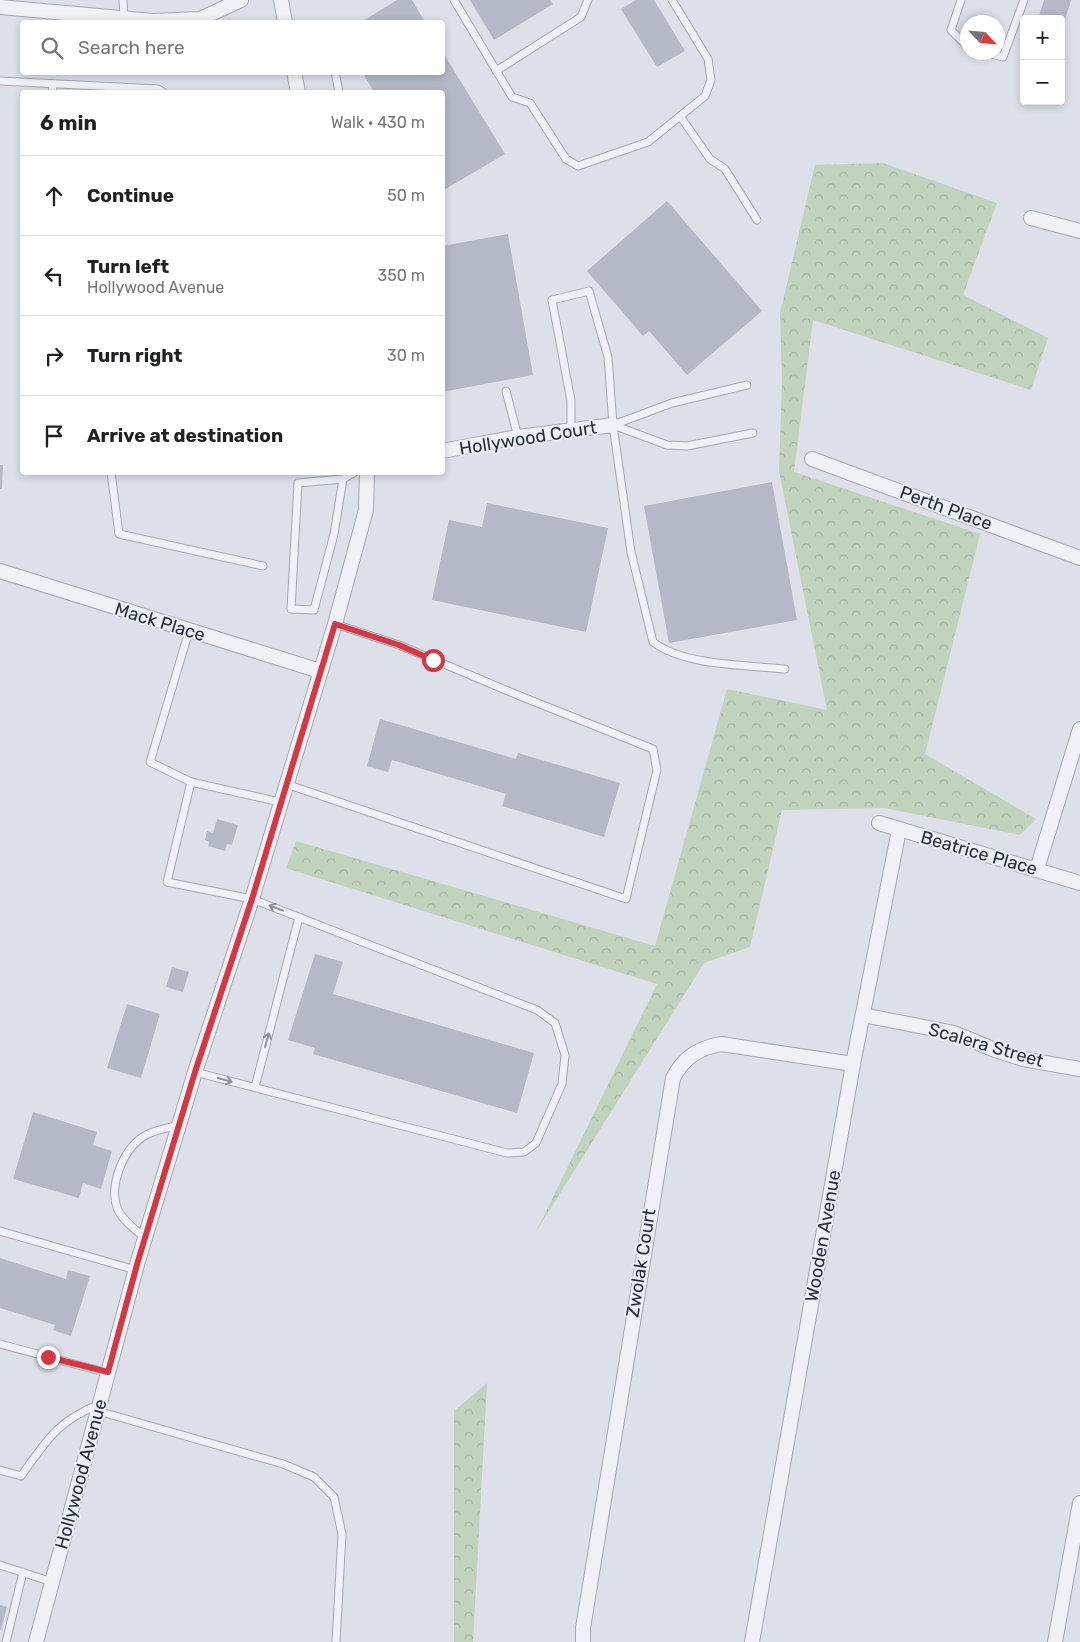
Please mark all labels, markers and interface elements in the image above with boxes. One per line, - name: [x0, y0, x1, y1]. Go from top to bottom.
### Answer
- north arrow: [960, 15, 1005, 60]
- map controls: [1020, 15, 1065, 105]
- button: +: [1020, 15, 1065, 60]
- search box: [20, 20, 445, 75]
- icon: search: [38, 34, 66, 62]
- text: Search here: [78, 36, 185, 59]
- button: −: [1020, 60, 1065, 105]
- text: 6 min: [40, 110, 97, 135]
- text: Walk · 430 m: [331, 113, 425, 132]
- icon: ahead: [40, 182, 68, 210]
- text: Continue: [87, 184, 174, 207]
- text: 50 m: [387, 186, 425, 205]
- text: Turn left: [87, 255, 169, 278]
- icon: left: [40, 262, 68, 290]
- text: 350 m: [378, 266, 425, 285]
- text: Hollywood Avenue: [87, 278, 224, 297]
- icon: right: [40, 342, 68, 370]
- text: Turn right: [87, 344, 182, 367]
- text: 30 m: [387, 346, 425, 365]
- street label: Hollywood Court: [458, 416, 598, 460]
- icon: arrive: [40, 422, 68, 450]
- text: Arrive at destination: [87, 424, 283, 447]
- street label: Perth Place: [897, 481, 995, 535]
- street label: Mack Place: [112, 598, 208, 646]
- route start: [422, 649, 445, 672]
- street label: Beatrice Place: [918, 826, 1040, 880]
- one-way arrow: [268, 903, 284, 912]
- street label: Scalera Street: [926, 1018, 1046, 1072]
- one-way arrow: [263, 1033, 272, 1049]
- one-way arrow: [216, 1075, 232, 1085]
- street label: Wooden Avenue: [801, 1168, 845, 1304]
- street label: Zwolak Court: [622, 1207, 660, 1319]
- route end: [37, 1346, 60, 1369]
- street label: Hollywood Avenue: [50, 1397, 112, 1551]

